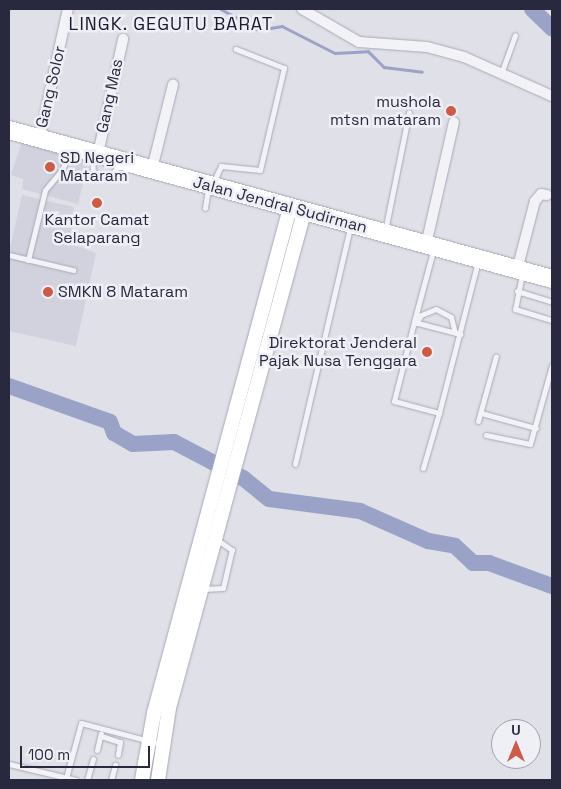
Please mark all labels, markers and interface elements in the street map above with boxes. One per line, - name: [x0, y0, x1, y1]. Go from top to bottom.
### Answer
- district label: LINGK. GEGUTU BARAT: [66, 13, 276, 35]
- street label: Gang Solor: [32, 44, 70, 130]
- street label: Gang Mas: [93, 57, 127, 135]
- place label: mushola mtsn mataram: [330, 92, 441, 130]
- marker: mushola mtsn mataram: [445, 105, 457, 117]
- place label: SD Negeri Mataram: [60, 148, 134, 186]
- marker: SD Negeri Mataram: [44, 161, 56, 173]
- street label: Jalan Jendral Sudirman: [191, 172, 369, 238]
- marker: Kantor Camat Selaparang: [91, 197, 103, 209]
- place label: Kantor Camat Selaparang: [45, 210, 149, 248]
- place label: SMKN 8 Mataram: [58, 282, 188, 302]
- marker: SMKN 8 Mataram: [42, 286, 54, 298]
- place label: Direktorat Jenderal Pajak Nusa Tenggara: [259, 333, 417, 371]
- marker: Direktorat Jenderal Pajak Nusa Tenggara: [421, 346, 433, 358]
- north arrow: [491, 719, 541, 769]
- text: U: [511, 721, 521, 739]
- scale bar: [22, 736, 152, 768]
- text: 100 m: [28, 745, 70, 764]

